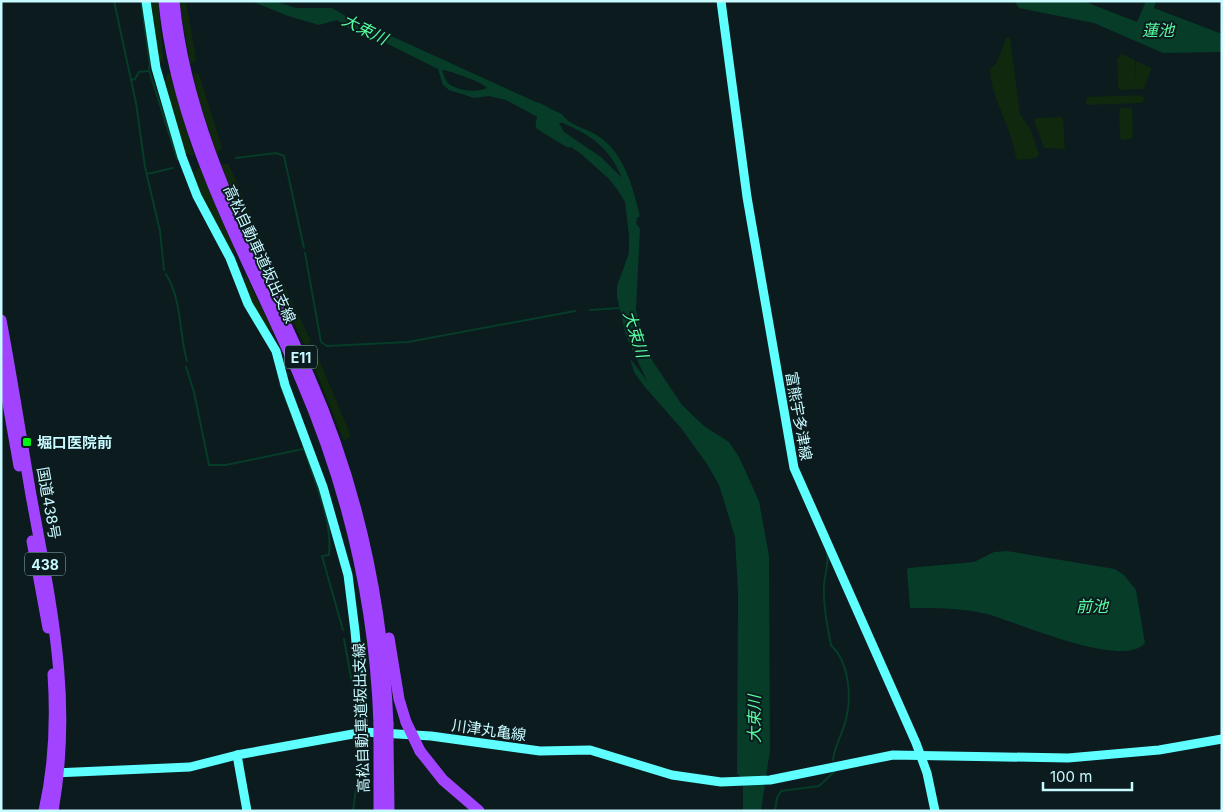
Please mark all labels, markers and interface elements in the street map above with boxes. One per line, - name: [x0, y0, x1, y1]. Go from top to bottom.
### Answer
- water label: 大束川: [339, 9, 393, 49]
- water label: 蓮池: [1142, 20, 1176, 40]
- street label: 高松自動車道坂出支線: [220, 182, 300, 326]
- water label: 大束川: [619, 308, 654, 362]
- road number: E11: [285, 346, 317, 368]
- street label: 富熊宇多津線: [782, 370, 816, 462]
- place label: 堀口医院前: [37, 433, 112, 452]
- marker: 堀口医院前: [21, 436, 33, 448]
- street label: 国道438号: [33, 465, 65, 541]
- road number: 438: [25, 552, 65, 576]
- water label: 前池: [1076, 596, 1110, 616]
- street label: 高松自動車道坂出支線: [349, 643, 373, 793]
- water label: 大束川: [744, 693, 764, 743]
- street label: 川津丸亀線: [451, 715, 527, 745]
- scale bar: [1043, 760, 1132, 792]
- text: 100 m: [1050, 767, 1092, 786]

